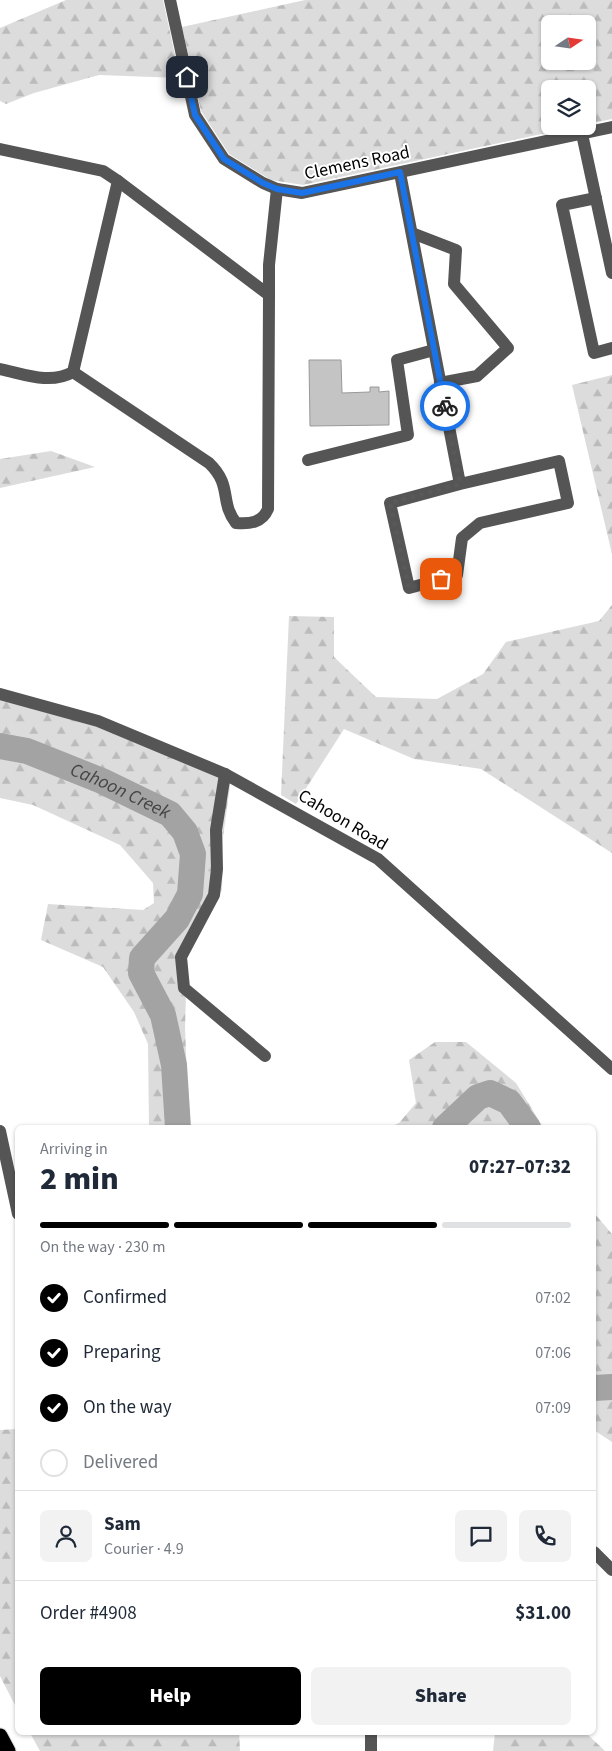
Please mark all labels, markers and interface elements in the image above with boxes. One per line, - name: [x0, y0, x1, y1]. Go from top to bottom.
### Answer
- north arrow: [541, 15, 596, 70]
- map controls: [541, 15, 596, 135]
- pin: [166, 56, 208, 98]
- icon: home: [173, 63, 201, 91]
- button: layers: [541, 80, 596, 135]
- street label: Clemens Road: [302, 140, 412, 186]
- courier: [420, 381, 470, 431]
- icon: bike: [431, 392, 459, 420]
- pin: [420, 558, 462, 600]
- icon: bag: [427, 565, 455, 593]
- water label: Cahoon Creek: [66, 756, 176, 826]
- street label: Cahoon Road: [293, 783, 393, 857]
- text: Arriving in: [40, 1138, 108, 1160]
- text: 07:27–07:32: [469, 1154, 571, 1181]
- text: 2 min: [40, 1156, 119, 1202]
- text: On the way · 230 m: [40, 1236, 165, 1258]
- icon: check: [40, 1284, 68, 1312]
- text: Confirmed: [83, 1284, 167, 1311]
- text: 07:02: [535, 1287, 571, 1309]
- icon: check: [40, 1339, 68, 1367]
- text: Preparing: [83, 1339, 161, 1366]
- text: 07:06: [535, 1342, 571, 1364]
- icon: check: [40, 1394, 68, 1422]
- text: On the way: [83, 1394, 172, 1421]
- text: 07:09: [535, 1397, 571, 1419]
- text: Delivered: [83, 1449, 158, 1476]
- button: person: [40, 1510, 92, 1562]
- button: chat: [455, 1510, 507, 1562]
- button: phone: [519, 1510, 571, 1562]
- text: Sam: [104, 1511, 141, 1538]
- text: Courier · 4.9: [104, 1538, 184, 1560]
- text: Order #4908: [40, 1600, 137, 1627]
- text: $31.00: [515, 1600, 571, 1627]
- button: Help: [40, 1667, 301, 1725]
- button: Share: [311, 1667, 571, 1725]

